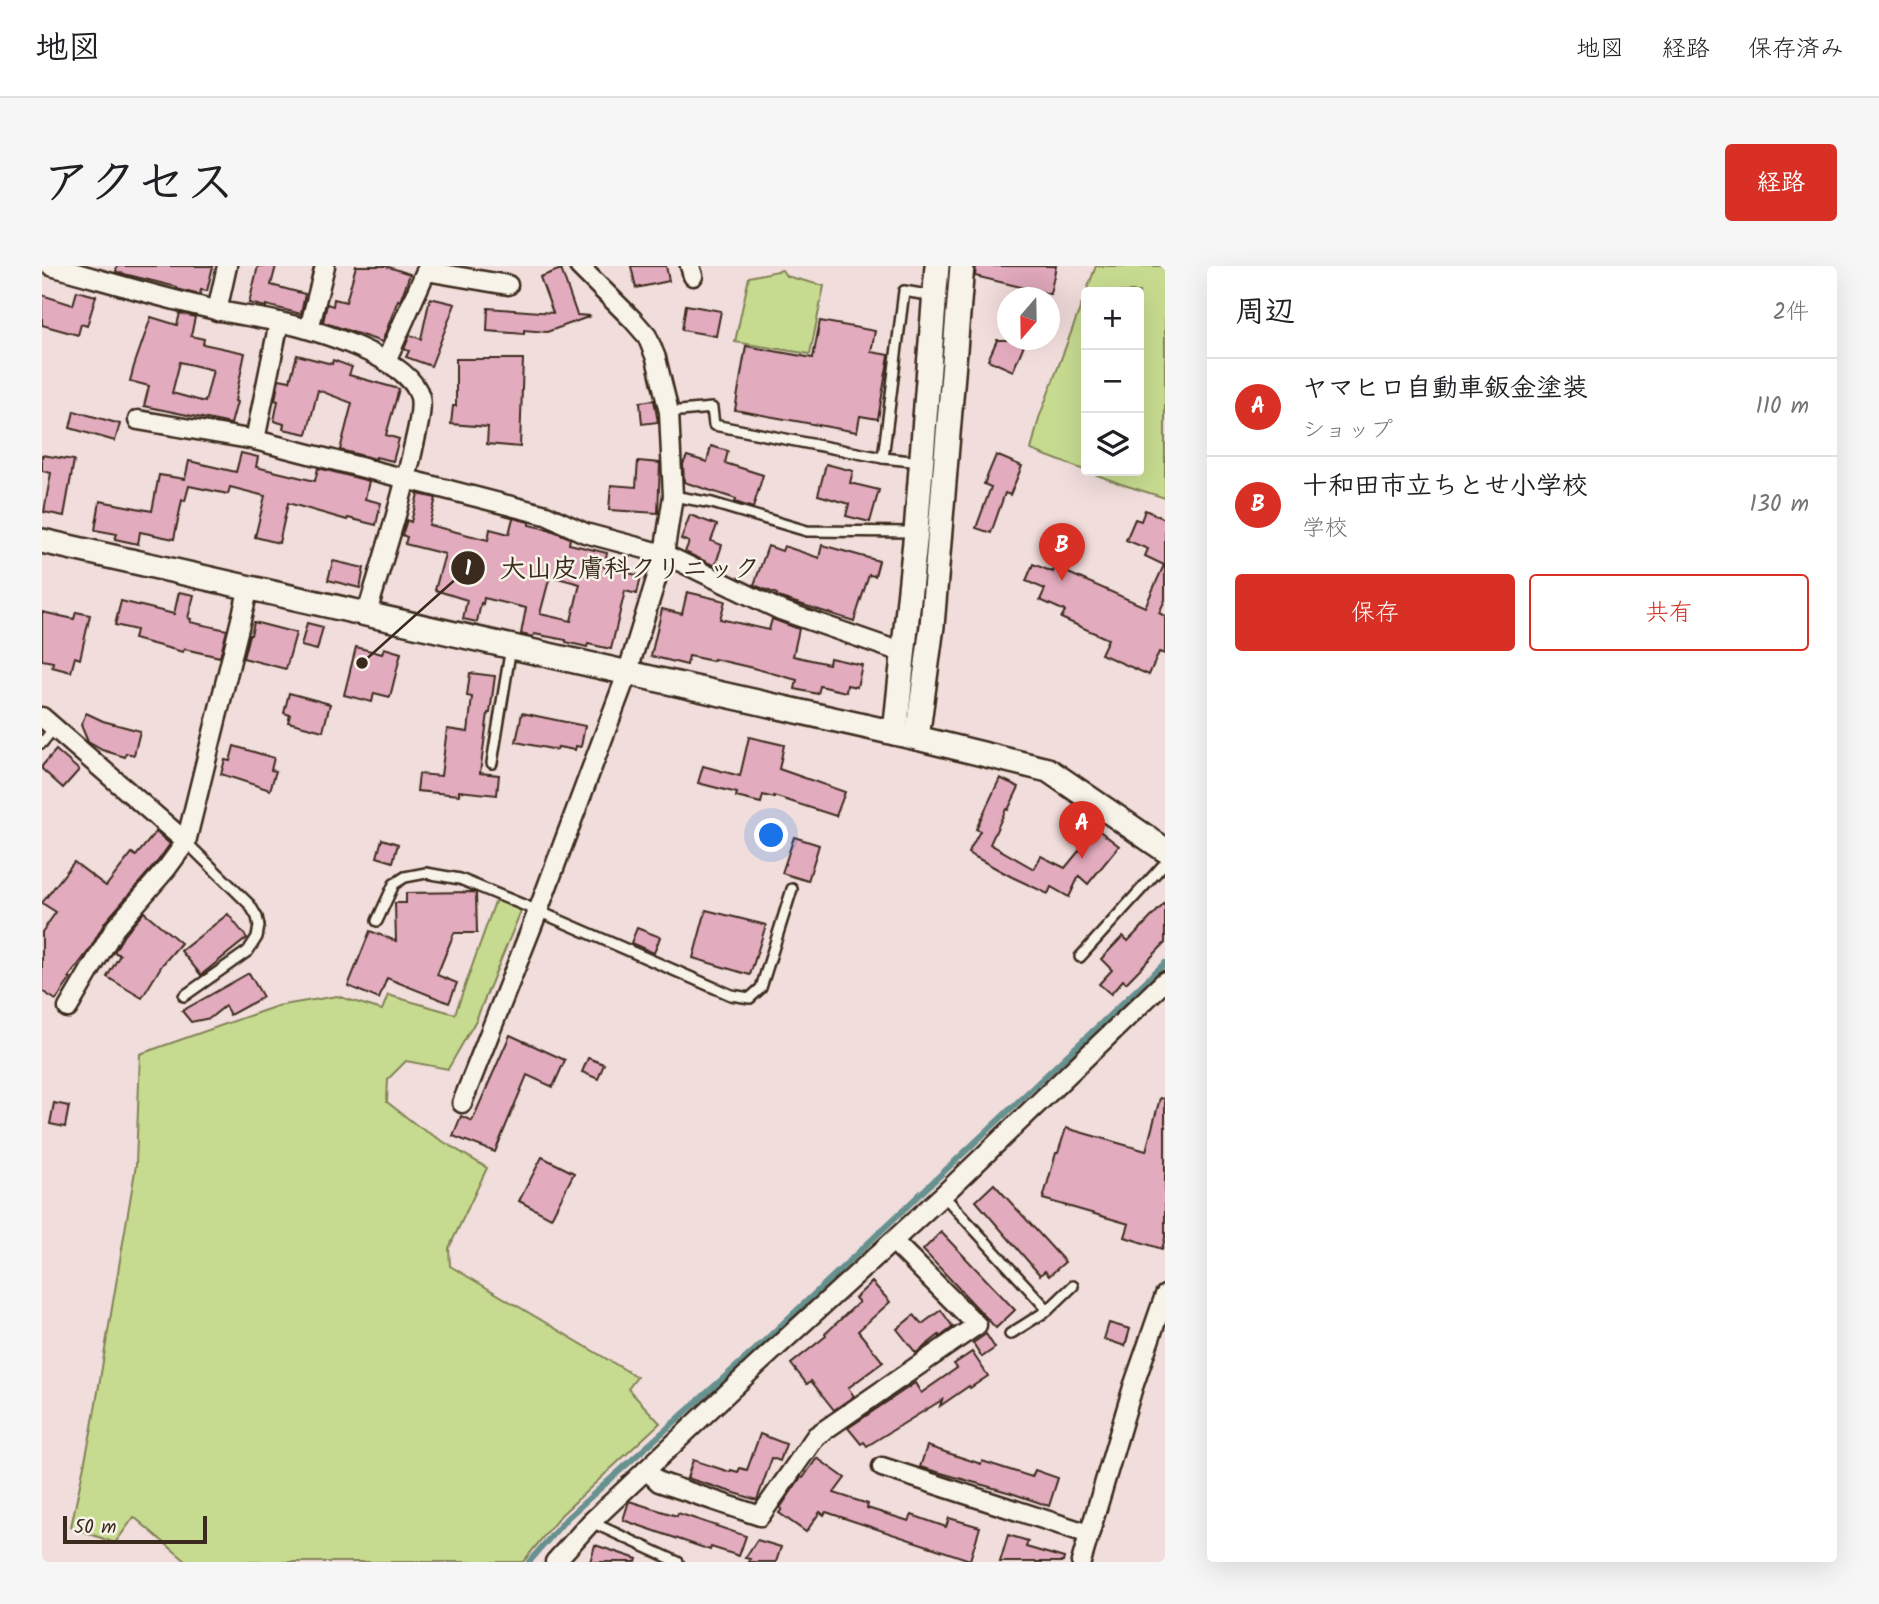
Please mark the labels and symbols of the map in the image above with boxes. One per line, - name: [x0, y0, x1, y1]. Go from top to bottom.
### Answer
- north arrow: [997, 287, 1060, 350]
- pin: B: [1039, 523, 1085, 581]
- callout: 大山皮膚科クリニック: [451, 544, 774, 591]
- text: 大山皮膚科クリニック: [500, 549, 760, 591]
- text: 1: [465, 553, 472, 586]
- pin: A: [1059, 801, 1105, 859]
- your location: [754, 818, 788, 852]
- scale bar: [63, 1513, 206, 1545]

